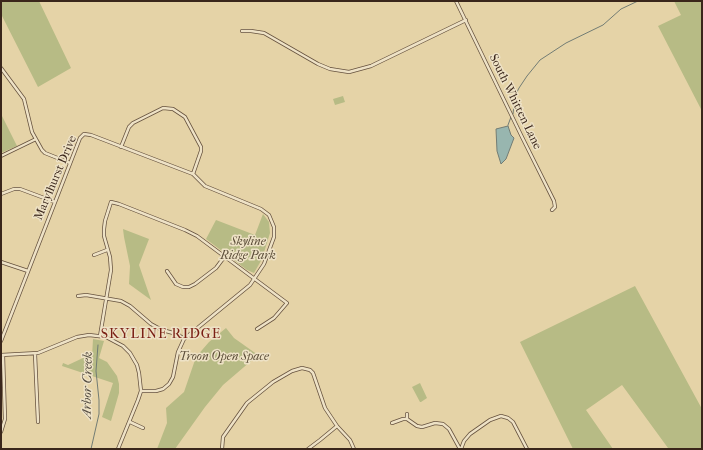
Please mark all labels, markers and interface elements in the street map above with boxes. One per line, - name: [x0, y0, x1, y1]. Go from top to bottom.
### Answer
- street label: South Whitten Lane: [486, 52, 544, 152]
- street label: Marylhurst Drive: [32, 134, 80, 222]
- park label: Skyline Ridge Park: [220, 235, 276, 263]
- district label: SKYLINE RIDGE: [101, 327, 221, 343]
- park label: Troon Open Space: [179, 350, 269, 364]
- water label: Arbor Creek: [80, 351, 96, 419]

